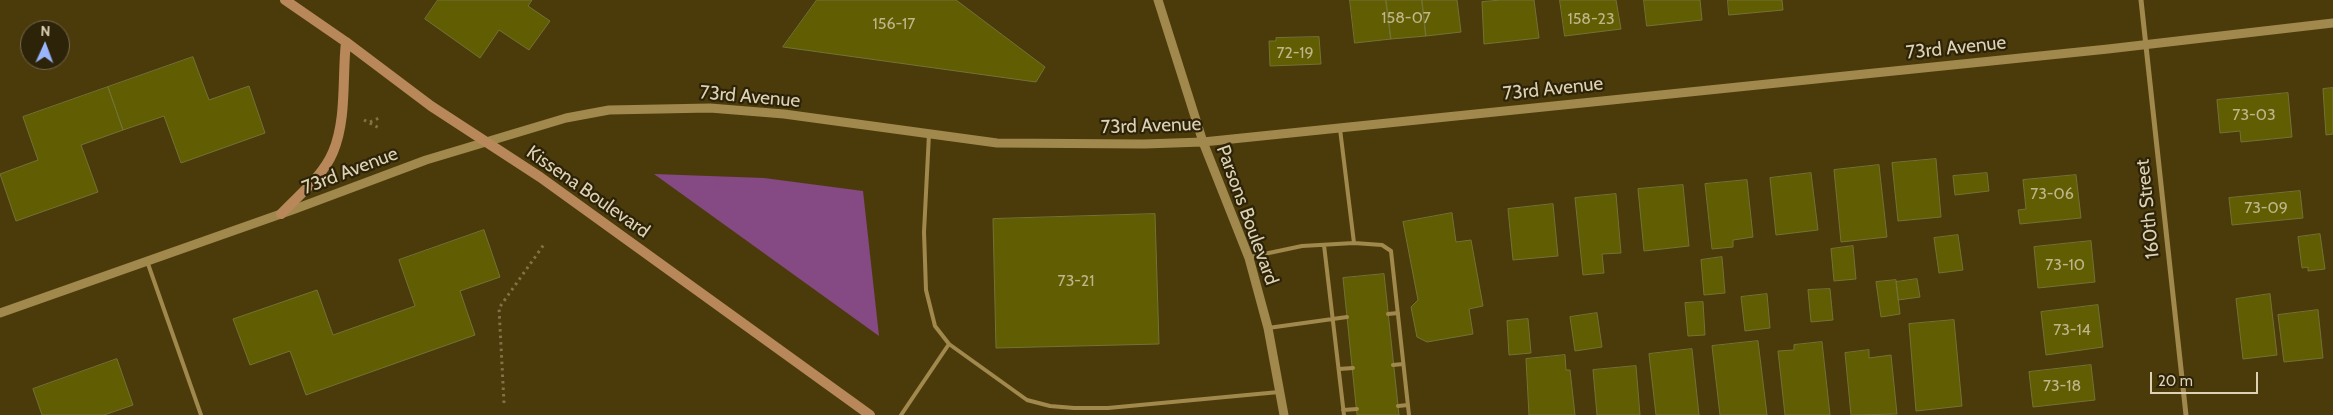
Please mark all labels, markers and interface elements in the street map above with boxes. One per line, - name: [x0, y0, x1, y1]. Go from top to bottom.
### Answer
- house number: 158-07: [1381, 8, 1431, 28]
- house number: 158-23: [1567, 9, 1615, 29]
- house number: 156-17: [873, 14, 915, 34]
- north arrow: [20, 20, 70, 70]
- text: N: [40, 22, 51, 40]
- street label: 73rd Avenue: [1905, 31, 2007, 65]
- house number: 72-19: [1276, 43, 1314, 63]
- street label: 73rd Avenue: [1502, 72, 1604, 106]
- street label: 73rd Avenue: [699, 81, 801, 113]
- house number: 73-03: [2232, 105, 2276, 125]
- street label: 73rd Avenue: [1100, 113, 1202, 139]
- street label: Kissena Boulevard: [522, 141, 654, 243]
- street label: 73rd Avenue: [299, 142, 401, 200]
- street label: Parsons Boulevard: [1211, 142, 1283, 288]
- street label: 160th Street: [2131, 158, 2165, 260]
- house number: 73-06: [2030, 184, 2074, 204]
- house number: 73-09: [2244, 198, 2288, 218]
- house number: 73-10: [2045, 255, 2085, 275]
- house number: 73-21: [1058, 271, 1094, 291]
- house number: 73-14: [2053, 320, 2091, 340]
- scale bar: [2153, 362, 2260, 394]
- text: 20 m: [2158, 372, 2193, 390]
- house number: 73-18: [2043, 376, 2081, 396]

